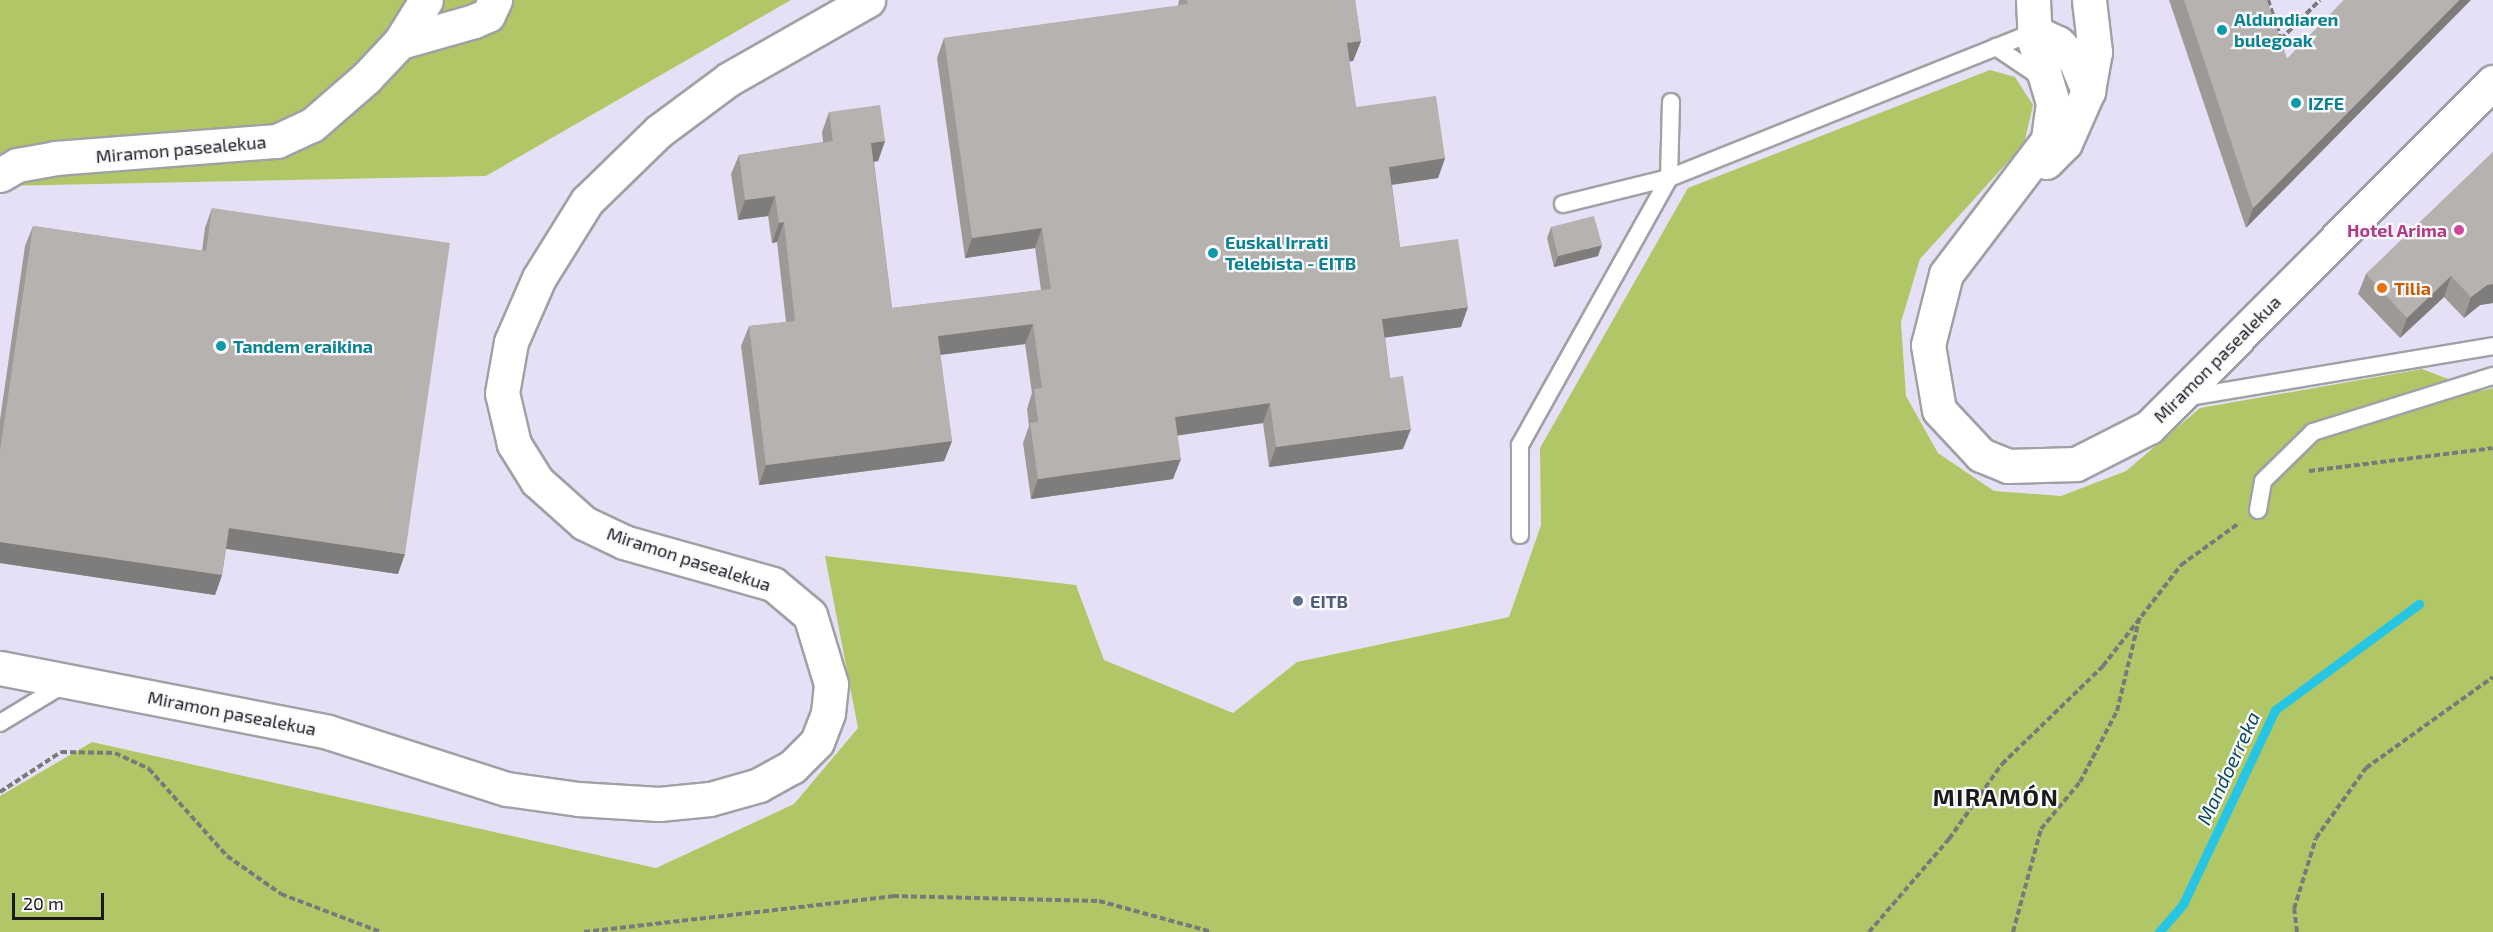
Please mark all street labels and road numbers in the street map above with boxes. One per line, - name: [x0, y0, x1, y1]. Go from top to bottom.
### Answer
- street label: Miramon pasealekua: [95, 131, 267, 167]
- street label: Miramon pasealekua: [2149, 291, 2285, 427]
- street label: Miramon pasealekua: [604, 522, 774, 596]
- street label: Miramon pasealekua: [146, 686, 318, 740]

